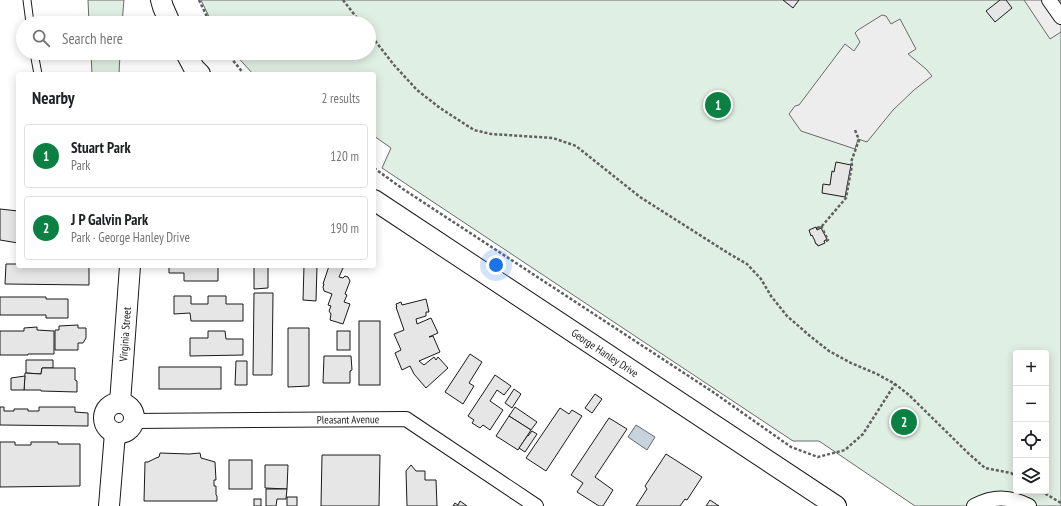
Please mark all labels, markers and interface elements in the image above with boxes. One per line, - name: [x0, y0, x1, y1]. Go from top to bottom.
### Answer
- search box: [16, 16, 376, 60]
- icon: search: [30, 27, 52, 49]
- text: Search here: [62, 29, 123, 48]
- text: Nearby: [32, 87, 75, 109]
- text: 2 results: [321, 90, 360, 107]
- pin: 1: [705, 90, 731, 120]
- text: Stuart Park: [71, 138, 131, 157]
- text: 1: [43, 148, 49, 165]
- text: 120 m: [330, 148, 359, 165]
- text: Park: [71, 157, 90, 174]
- text: J P Galvin Park: [71, 210, 148, 229]
- text: 2: [43, 220, 49, 237]
- text: 190 m: [330, 220, 359, 237]
- text: Park · George Hanley Drive: [71, 229, 190, 246]
- your location: [486, 255, 506, 275]
- street label: Virginia Street: [116, 307, 134, 363]
- street label: George Hanley Drive: [569, 326, 642, 380]
- map controls: [1013, 350, 1049, 494]
- button: +: [1013, 350, 1049, 386]
- button: −: [1013, 386, 1049, 422]
- pin: 2: [891, 407, 917, 437]
- street label: Pleasant Avenue: [317, 412, 380, 427]
- button: locate: [1013, 422, 1049, 458]
- button: layers: [1013, 458, 1049, 494]

